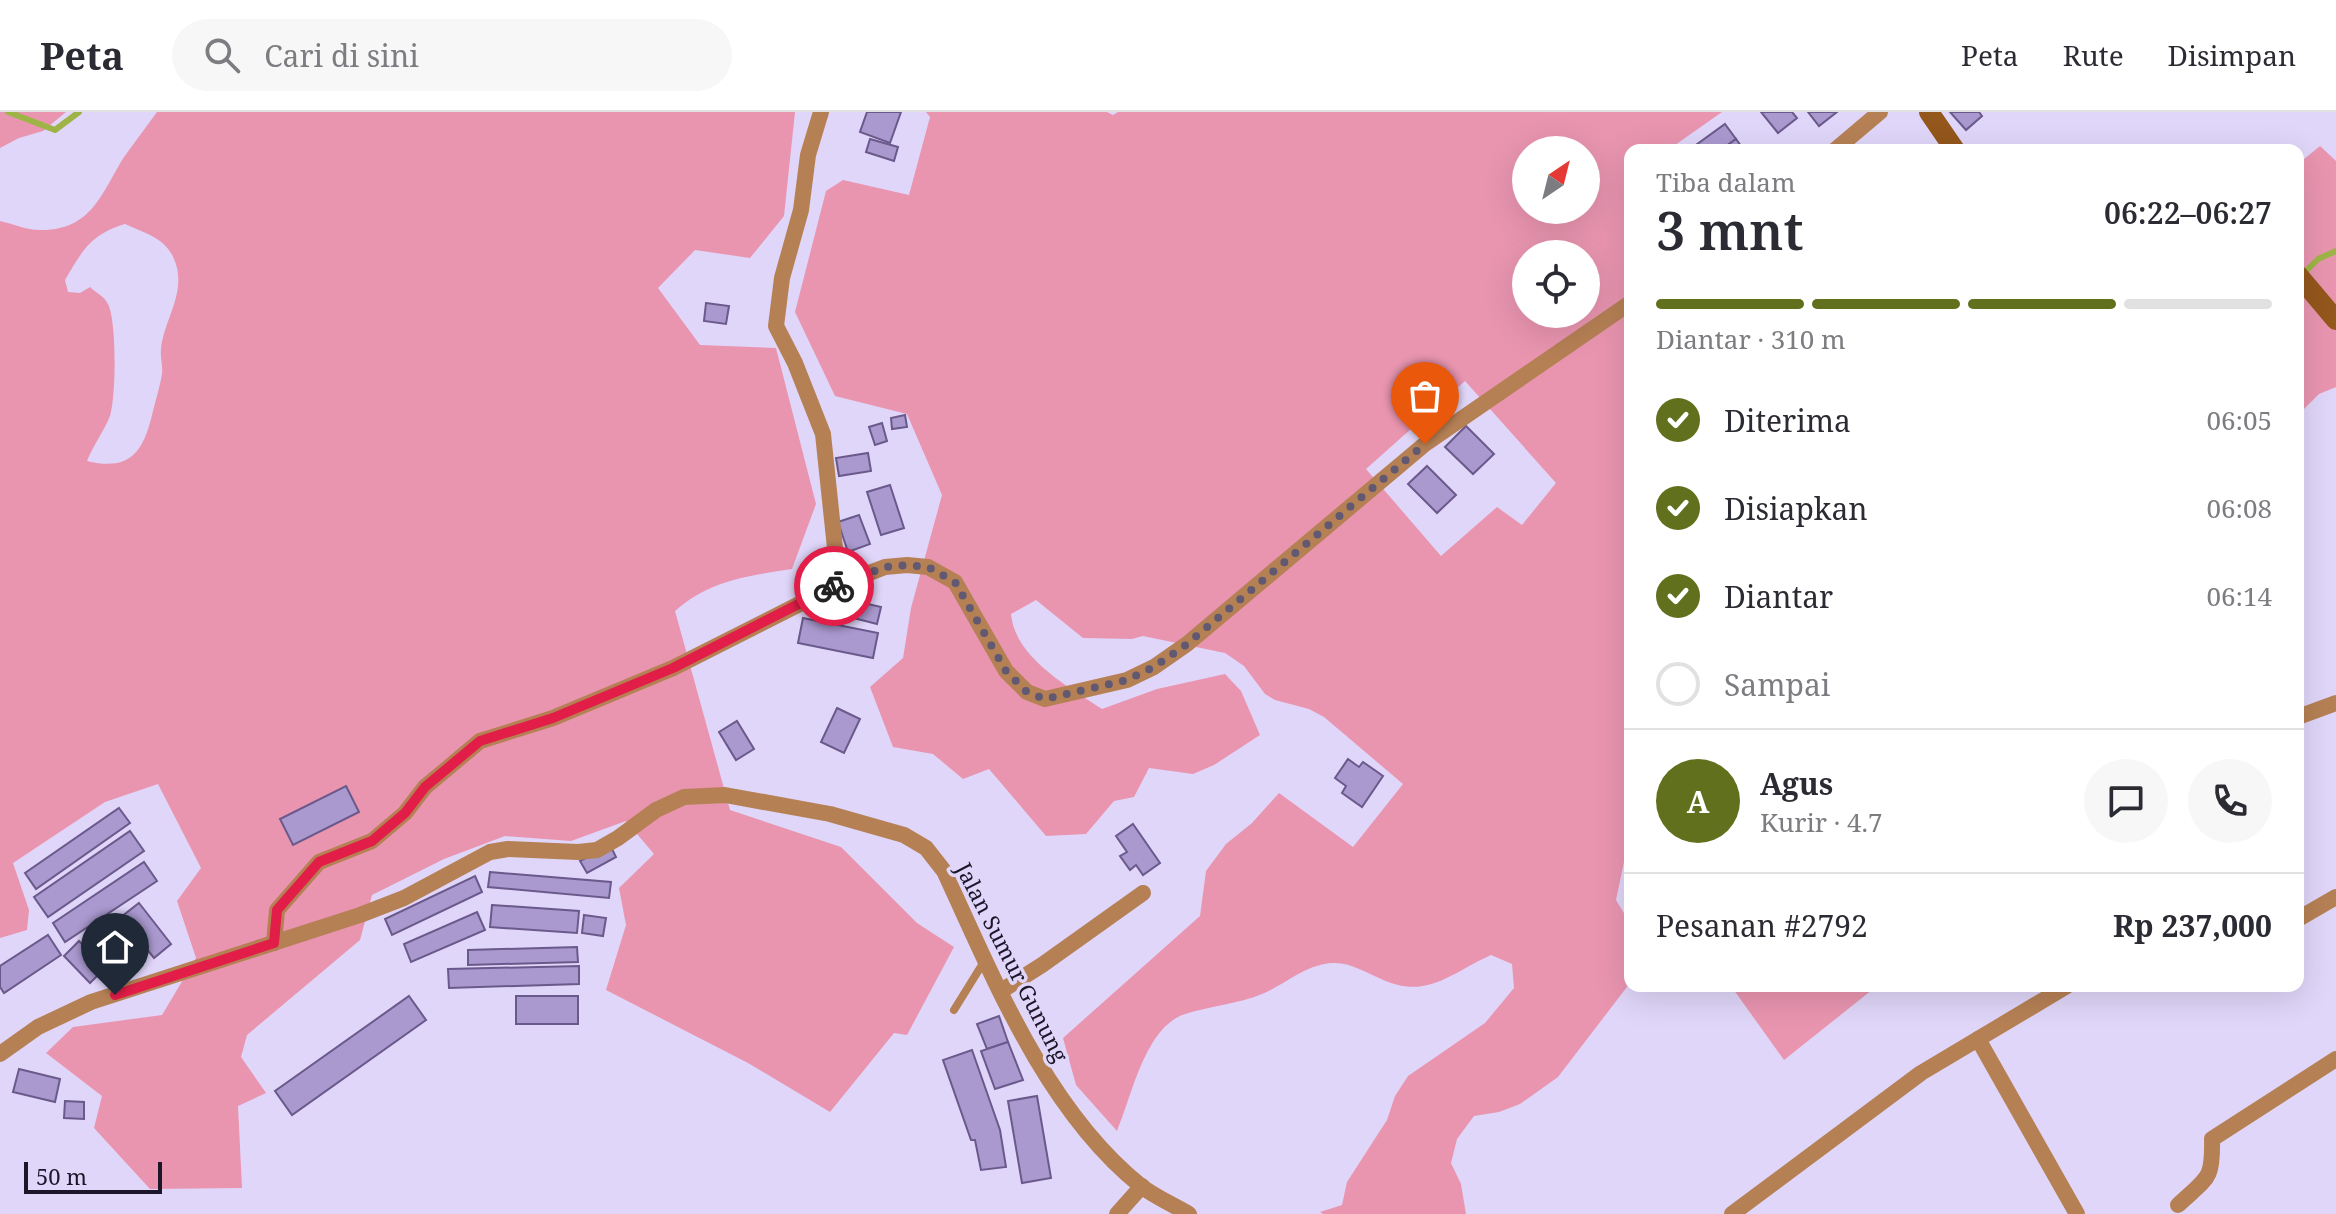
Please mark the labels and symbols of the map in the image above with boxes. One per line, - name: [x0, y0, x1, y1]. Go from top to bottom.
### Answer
- north arrow: [1512, 136, 1600, 224]
- pin: [1391, 362, 1459, 444]
- courier: [794, 546, 874, 626]
- street label: Jalan Sumur Gunung: [949, 856, 1076, 1067]
- pin: [81, 913, 149, 995]
- scale bar: [24, 1158, 162, 1194]

